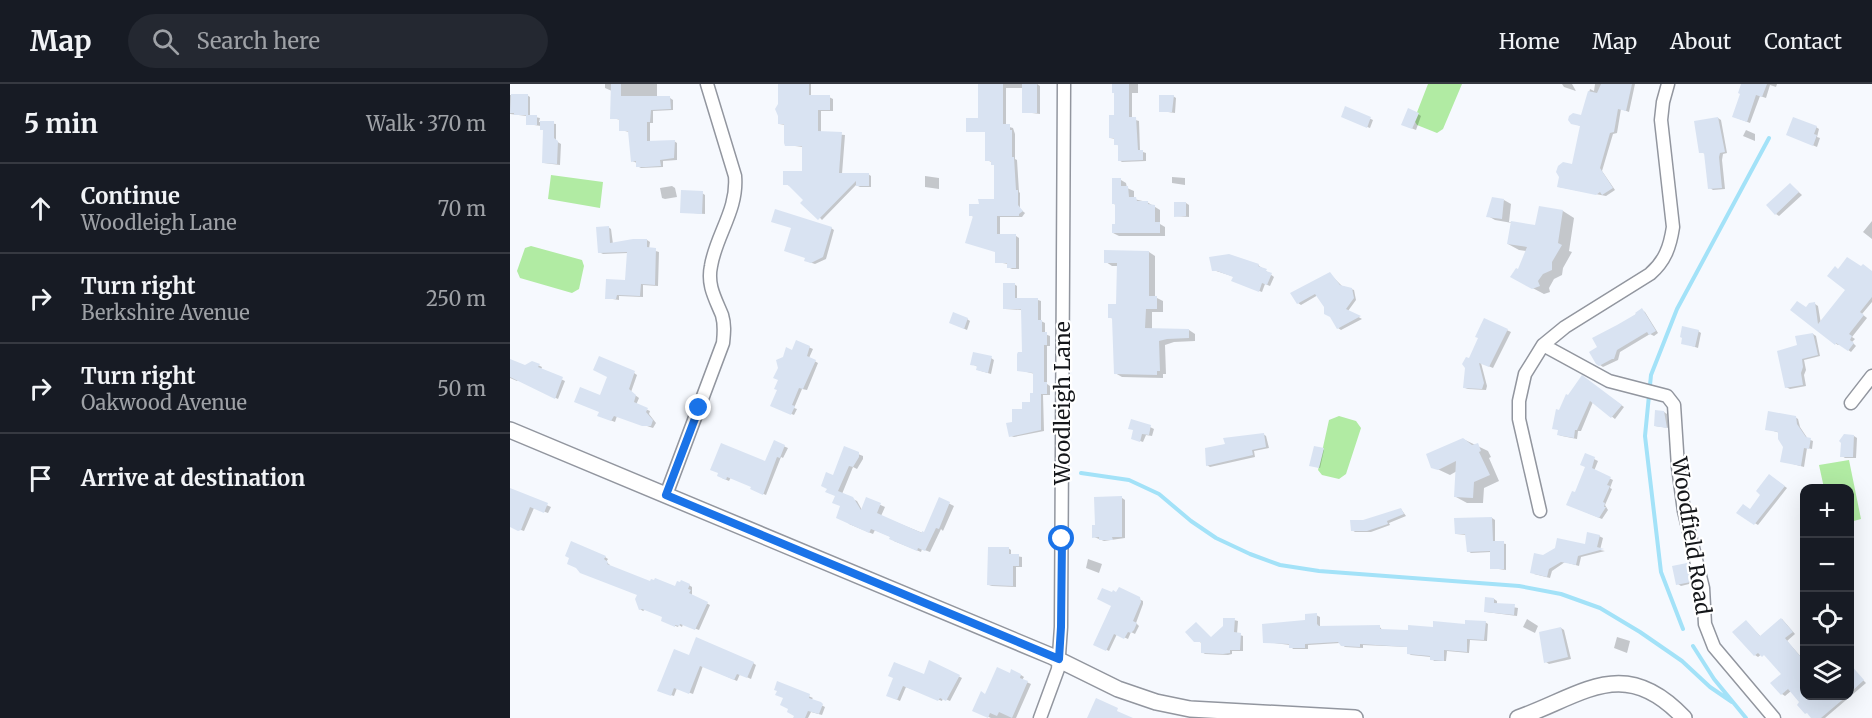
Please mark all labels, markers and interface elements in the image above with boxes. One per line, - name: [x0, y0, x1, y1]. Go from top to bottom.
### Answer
- search box: [128, 14, 548, 68]
- text: Map: [30, 23, 92, 59]
- icon: search: [149, 25, 182, 58]
- text: Search here: [197, 27, 320, 55]
- text: Home: [1499, 28, 1559, 55]
- text: Map: [1592, 28, 1637, 55]
- text: About: [1670, 28, 1731, 55]
- text: Contact: [1764, 28, 1842, 55]
- text: 5 min: [24, 107, 98, 140]
- text: Walk · 370 m: [366, 111, 486, 136]
- text: Continue: [81, 182, 180, 210]
- icon: ahead: [24, 192, 57, 225]
- text: 70 m: [438, 196, 486, 221]
- text: Woodleigh Lane: [81, 210, 237, 235]
- text: Turn right: [81, 272, 195, 300]
- icon: right: [24, 282, 57, 315]
- text: 250 m: [426, 286, 486, 311]
- text: Berkshire Avenue: [81, 300, 250, 325]
- street label: Woodleigh Lane: [1049, 321, 1076, 486]
- text: Turn right: [81, 362, 195, 390]
- icon: right: [24, 372, 57, 405]
- text: 50 m: [437, 376, 486, 401]
- text: Oakwood Avenue: [81, 390, 247, 415]
- route end: [685, 394, 711, 420]
- street label: Woodfield Road: [1666, 454, 1717, 617]
- icon: arrive: [24, 462, 57, 495]
- text: Arrive at destination: [81, 464, 305, 492]
- map controls: [1800, 484, 1854, 700]
- button: +: [1800, 484, 1854, 538]
- route start: [1048, 525, 1074, 551]
- button: −: [1800, 538, 1854, 592]
- button: locate: [1800, 592, 1854, 646]
- button: layers: [1800, 646, 1854, 700]

